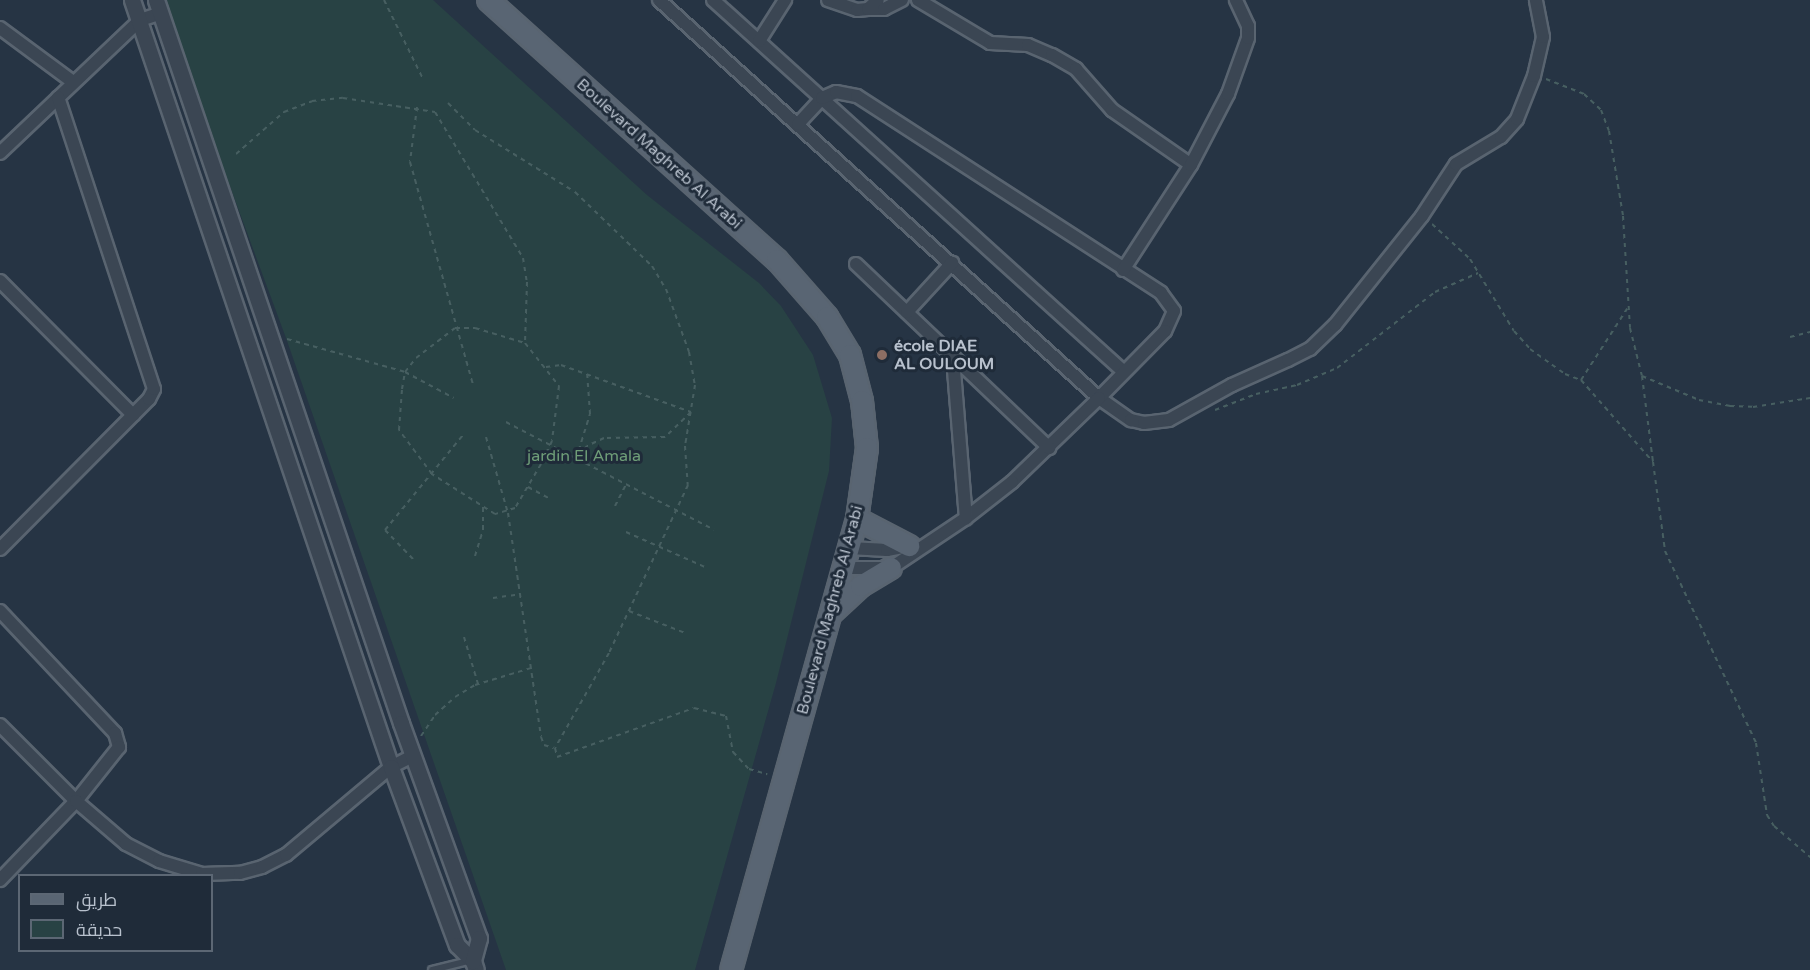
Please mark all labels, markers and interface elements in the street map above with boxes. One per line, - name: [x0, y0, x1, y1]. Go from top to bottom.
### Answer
- street label: Boulevard Maghreb Al Arabi: [573, 75, 745, 233]
- place label: école DIAE AL OULOUM: [894, 336, 994, 374]
- marker: école DIAE AL OULOUM: [875, 348, 889, 362]
- park label: jardin El Amala: [527, 446, 641, 466]
- street label: Boulevard Maghreb Al Arabi: [793, 503, 867, 717]
- legend: [18, 874, 213, 952]
- text: طريق: [76, 889, 117, 911]
- text: حديقة: [76, 919, 122, 941]

